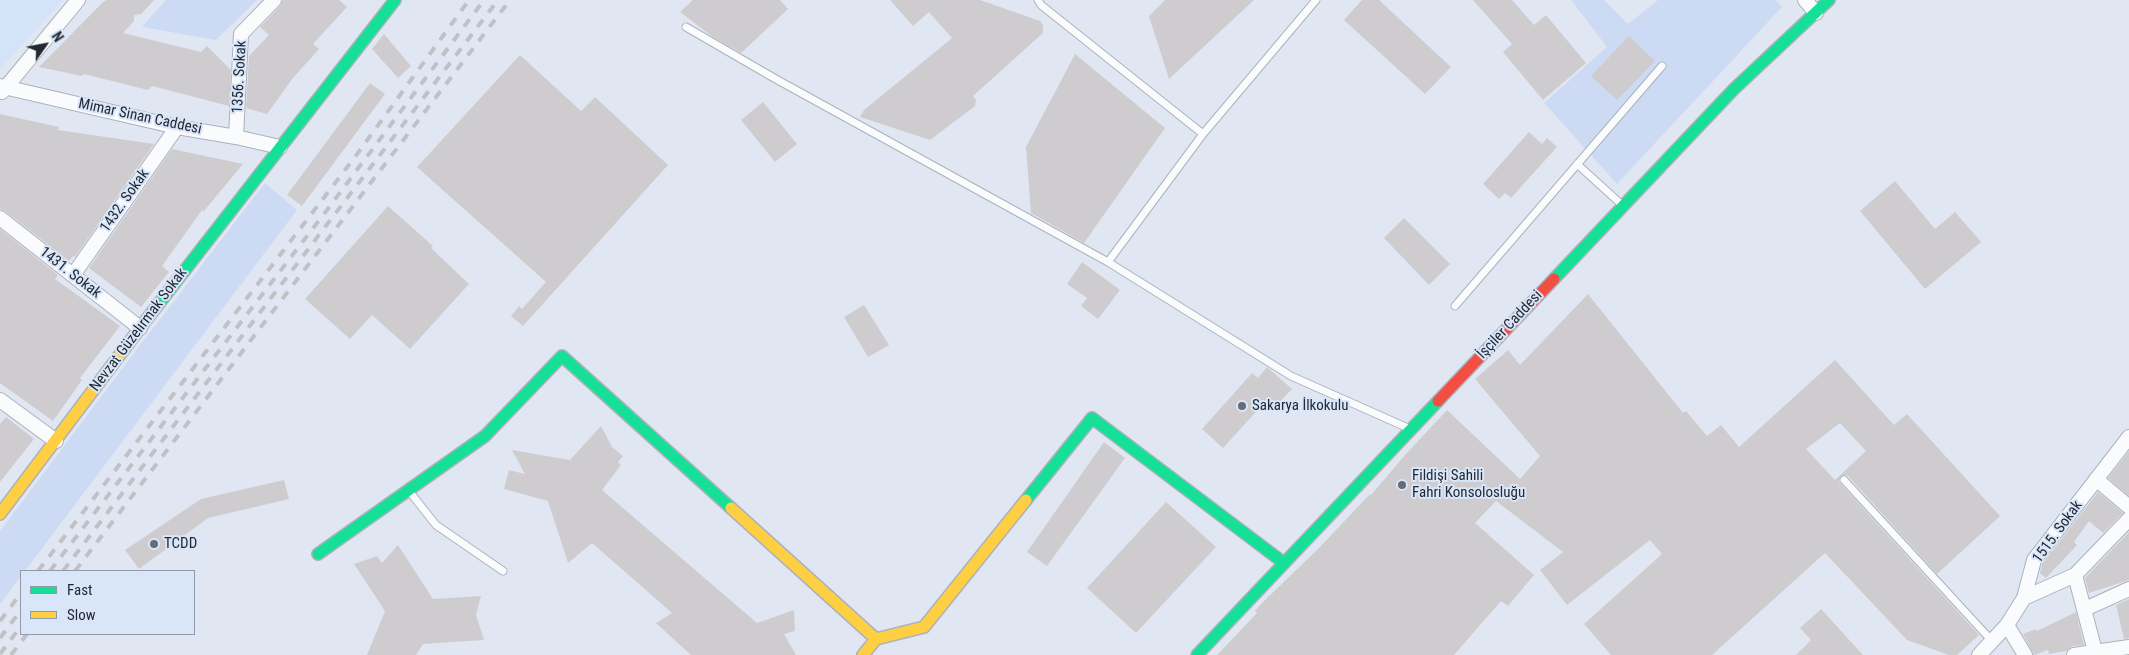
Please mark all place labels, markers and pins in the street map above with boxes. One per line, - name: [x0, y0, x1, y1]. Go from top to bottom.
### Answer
- place label: Sakarya İlkokulu: [1252, 397, 1349, 415]
- marker: Sakarya İlkokulu: [1236, 400, 1248, 412]
- place label: Fildişi Sahili Fahri Konsolosluğu: [1412, 467, 1525, 502]
- marker: Fildişi Sahili Fahri Konsolosluğu: [1396, 479, 1408, 491]
- place label: TCDD: [164, 535, 197, 553]
- marker: TCDD: [148, 538, 160, 550]

